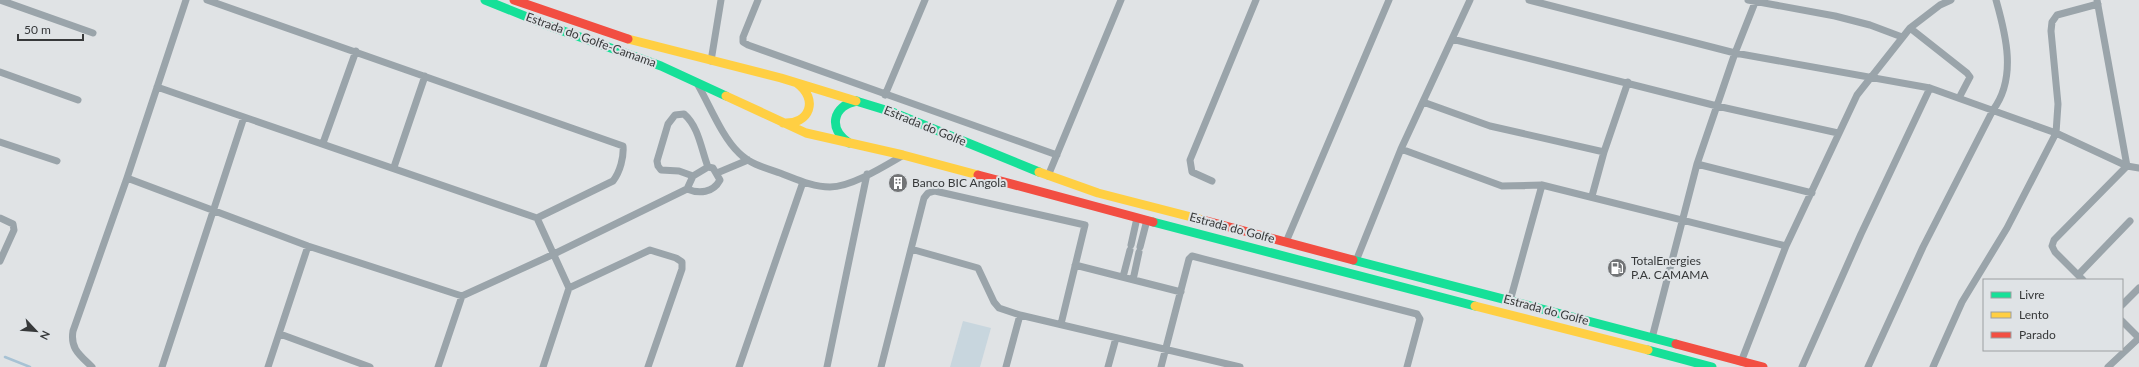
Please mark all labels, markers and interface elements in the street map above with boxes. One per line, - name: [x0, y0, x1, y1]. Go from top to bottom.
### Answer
- street label: Estrada do Golfe-Camama: [524, 9, 658, 70]
- scale bar: [18, 16, 83, 42]
- text: 50 m: [24, 22, 51, 37]
- street label: Estrada do Golfe: [882, 102, 969, 149]
- building icon: Banco BIC Angola: [887, 172, 909, 194]
- place label: Banco BIC Angola: [912, 175, 1006, 190]
- street label: Estrada do Golfe: [1188, 209, 1276, 246]
- place label: TotalEnergies P.A. CAMAMA: [1631, 253, 1709, 282]
- fuel station icon: TotalEnergies P.A. CAMAMA: [1606, 257, 1628, 279]
- legend: [1983, 279, 2123, 351]
- text: Livre: [2019, 287, 2045, 302]
- street label: Estrada do Golfe: [1502, 291, 1590, 328]
- text: Lento: [2019, 307, 2049, 322]
- north arrow: [16, 311, 56, 351]
- text: Parado: [2019, 327, 2056, 342]
- text: N: [38, 329, 53, 342]

